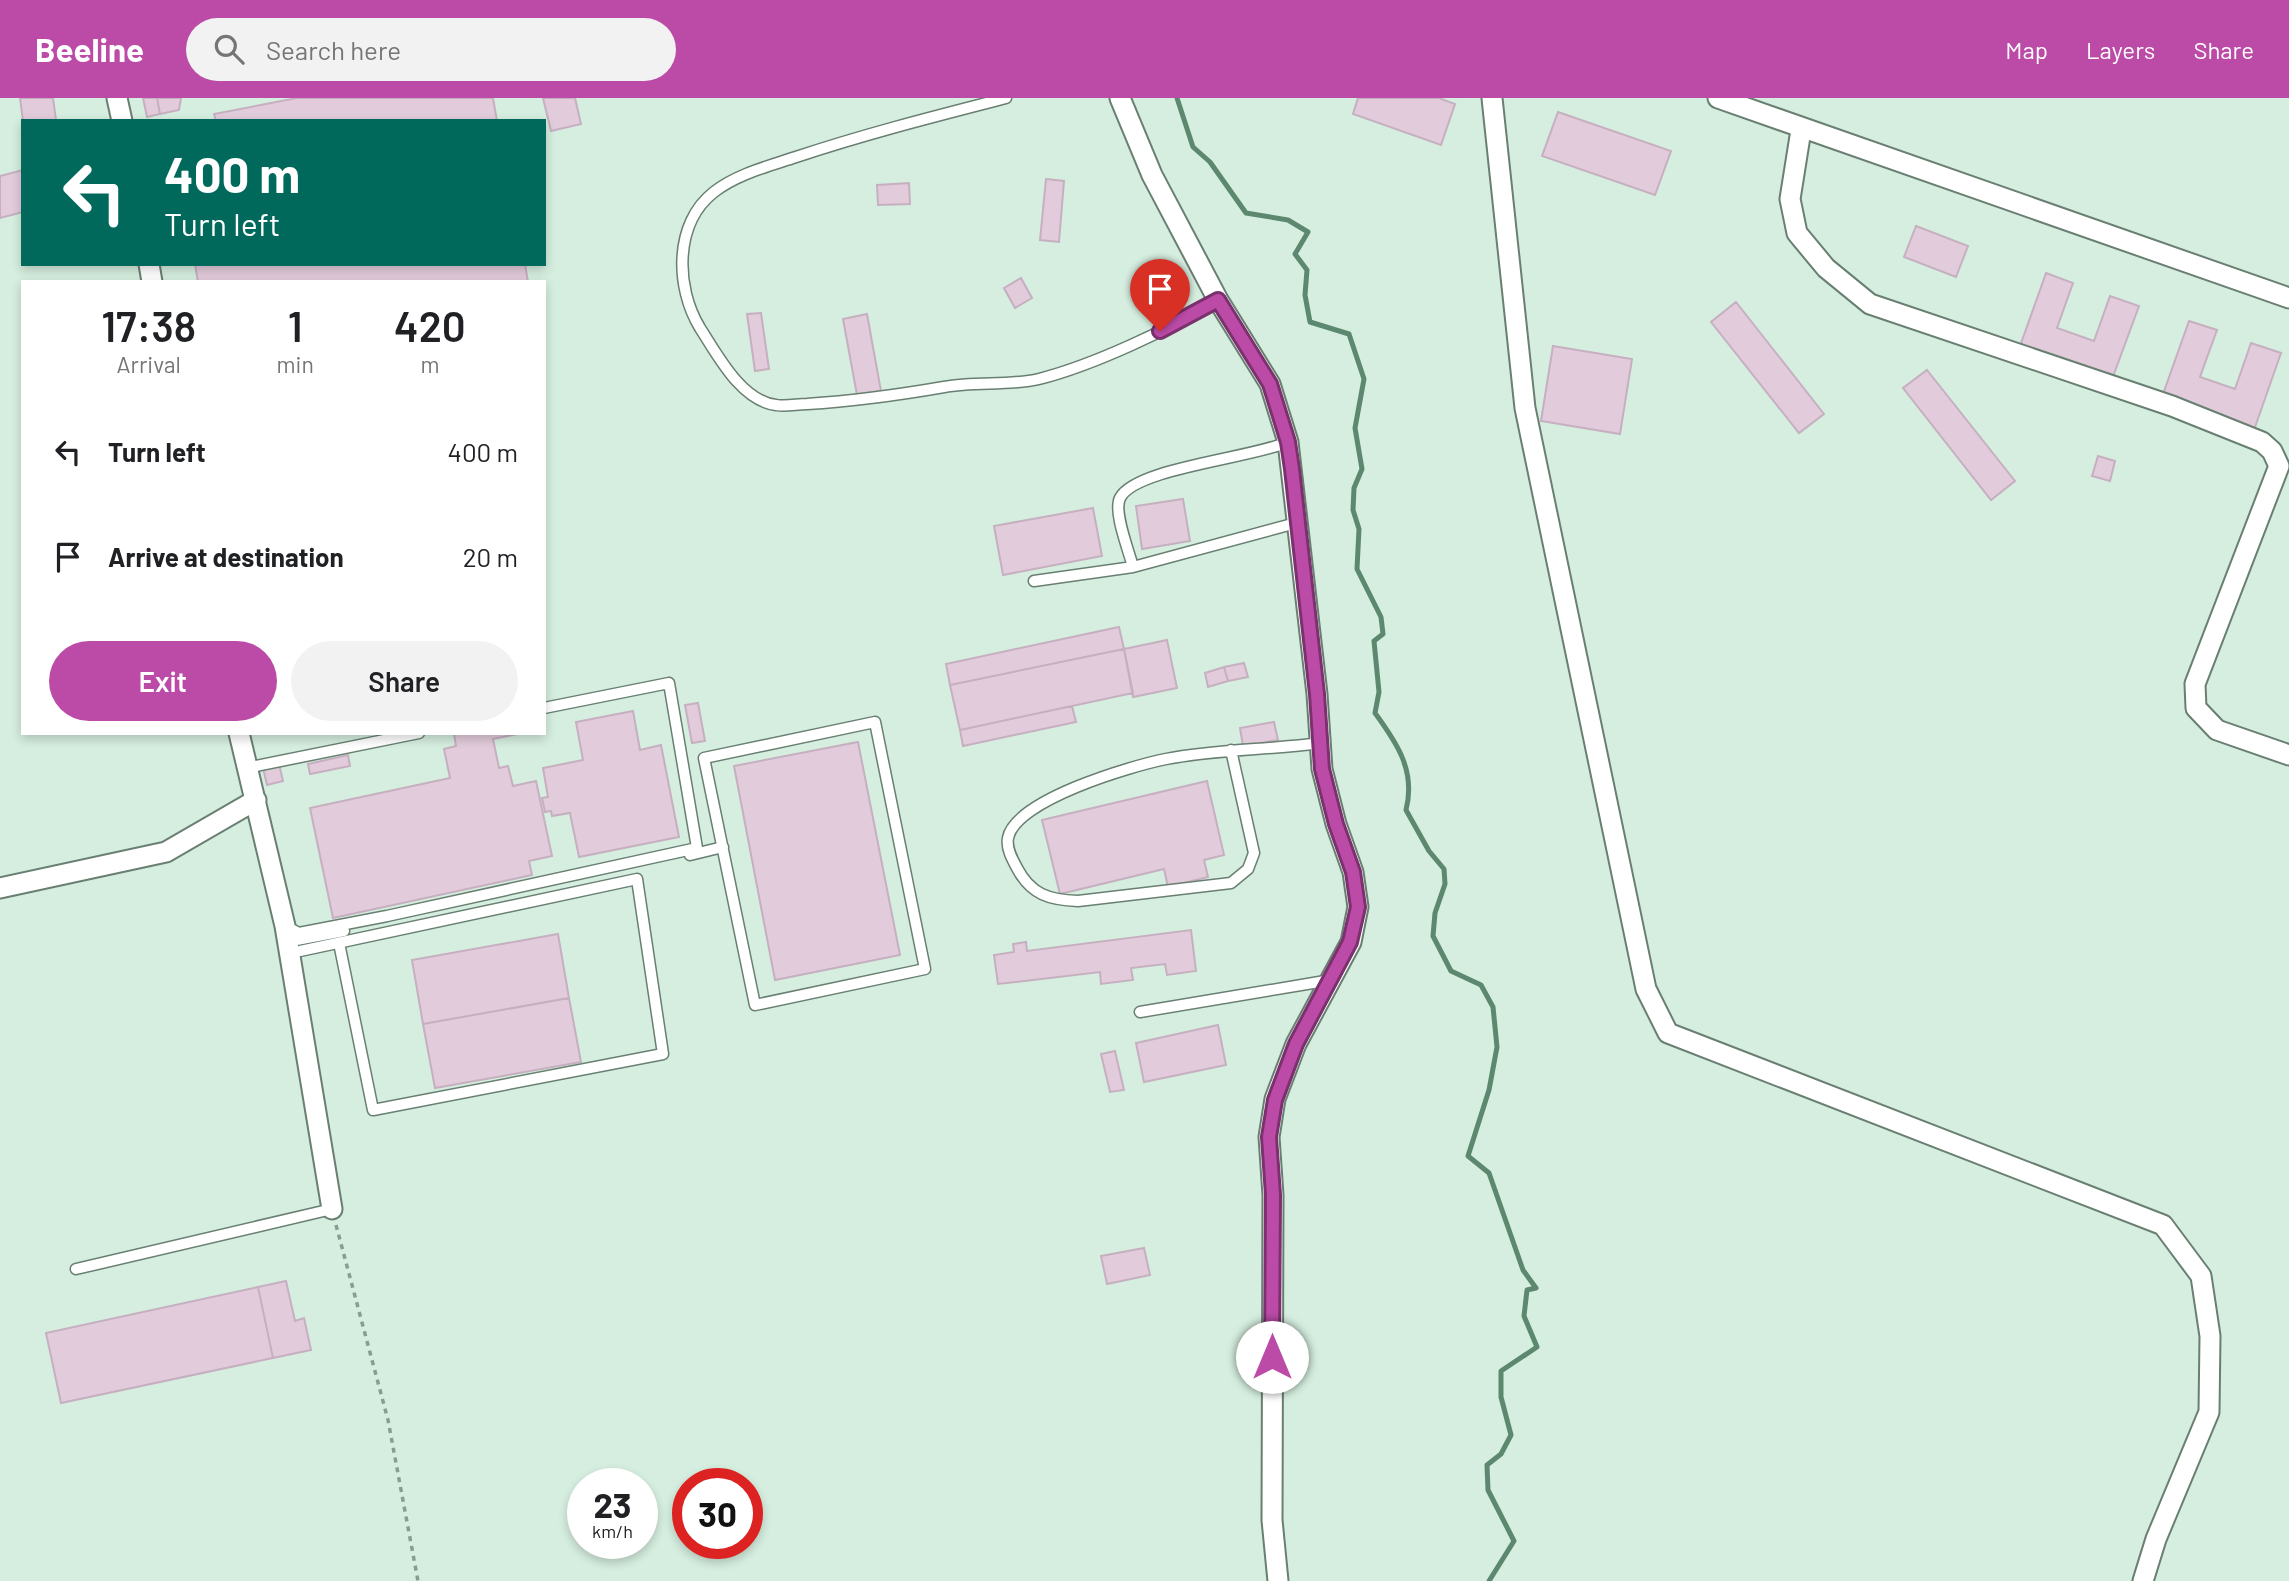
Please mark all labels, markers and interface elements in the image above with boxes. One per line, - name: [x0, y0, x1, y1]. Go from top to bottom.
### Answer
- search box: [186, 18, 676, 81]
- text: Beeline: [35, 29, 144, 69]
- icon: search: [210, 30, 248, 68]
- text: Search here: [266, 34, 401, 65]
- text: Map: [2005, 35, 2048, 64]
- text: Layers: [2086, 35, 2155, 64]
- text: Share: [2193, 35, 2254, 64]
- text: 400 m: [164, 144, 300, 203]
- icon: left: [49, 147, 140, 238]
- text: Turn left: [164, 204, 281, 242]
- pin: [1130, 259, 1190, 331]
- icon: arrive: [1141, 270, 1179, 308]
- text: 17:38: [101, 300, 196, 350]
- text: 1: [288, 300, 303, 350]
- text: 420: [394, 300, 466, 350]
- text: Arrival: [117, 350, 181, 378]
- text: min: [277, 350, 314, 378]
- text: m: [420, 350, 439, 378]
- icon: left: [49, 433, 87, 471]
- text: Turn left: [108, 436, 206, 467]
- text: 400 m: [448, 436, 518, 467]
- icon: arrive: [49, 538, 87, 576]
- text: Arrive at destination: [108, 541, 344, 572]
- text: 20 m: [463, 541, 518, 572]
- button: Exit: [49, 641, 277, 721]
- button: Share: [291, 641, 518, 721]
- position arrow: [1235, 1320, 1309, 1394]
- speed limit sign: 30: [672, 1468, 763, 1559]
- text: 23: [593, 1483, 632, 1525]
- text: km/h: [592, 1520, 633, 1542]

